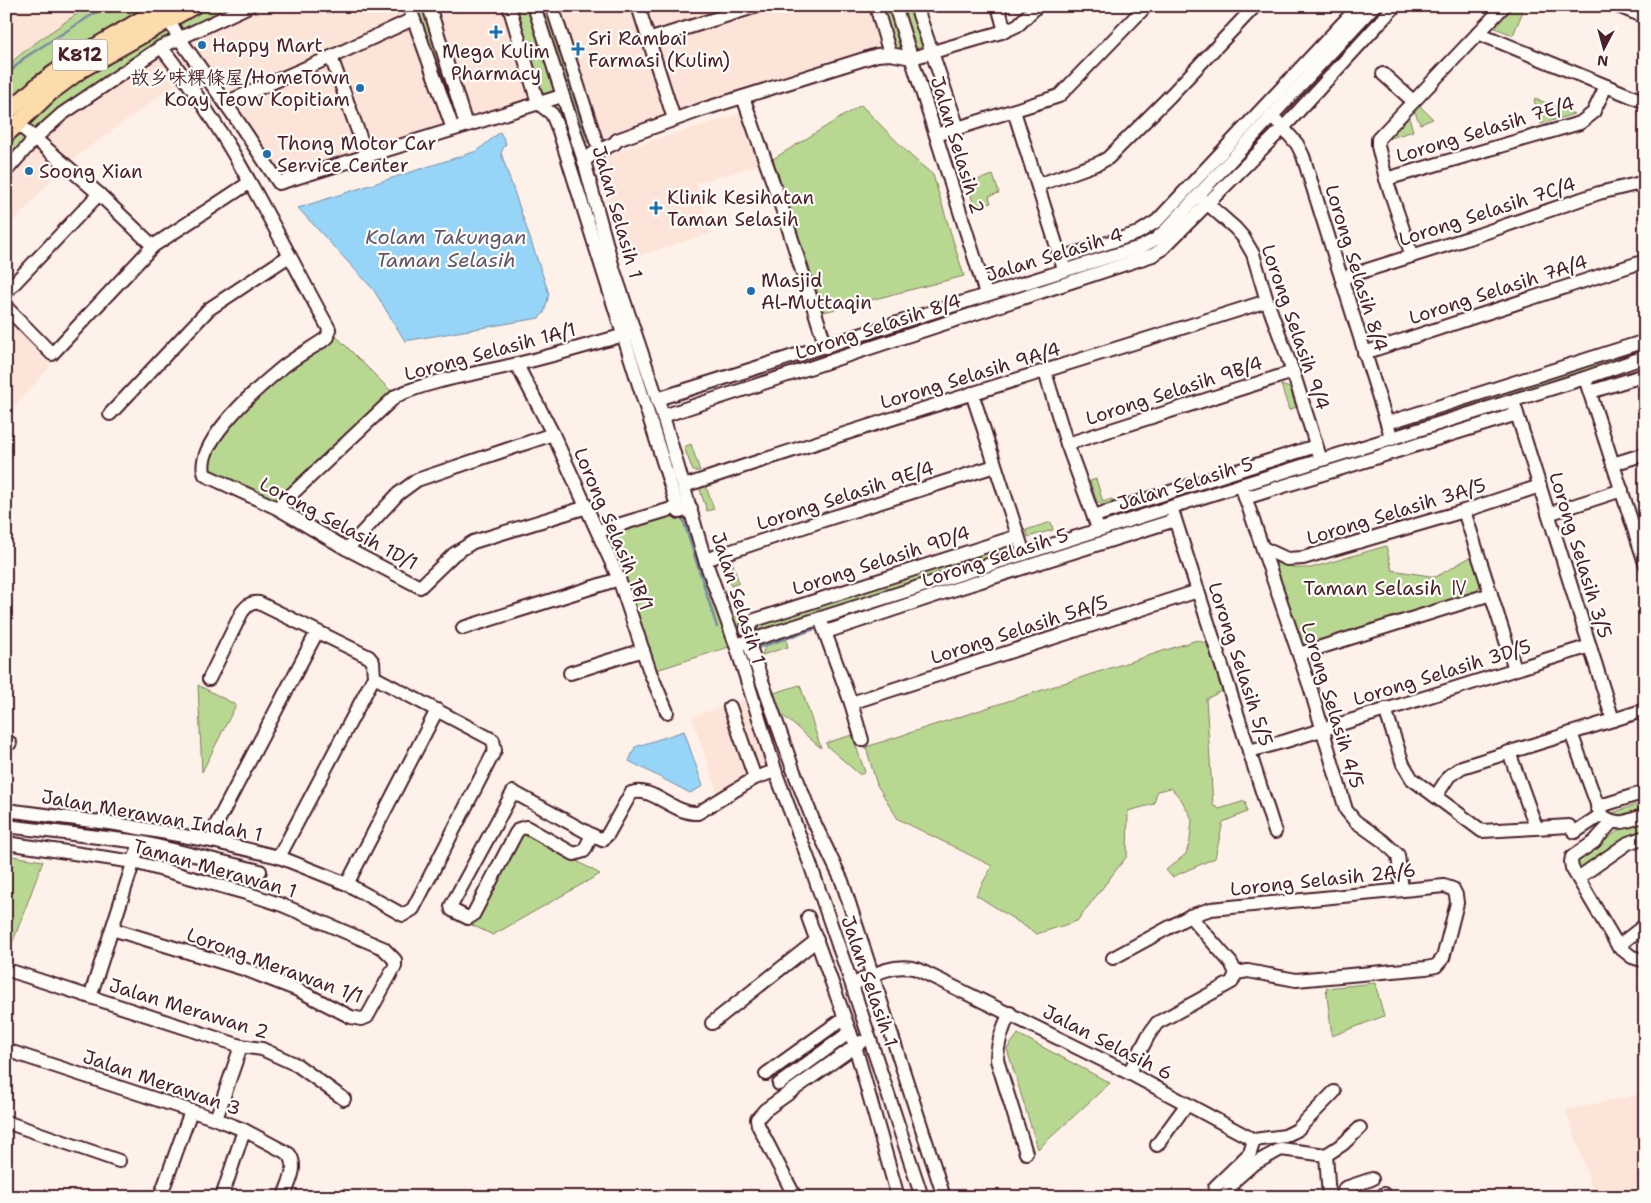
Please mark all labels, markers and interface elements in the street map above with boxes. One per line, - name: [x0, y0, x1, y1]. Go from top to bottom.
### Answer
- north arrow: [1578, 22, 1628, 72]
- marker: Mega Kulim Pharmacy: [490, 26, 502, 38]
- place label: Sri Rambai Farmasi (Kulim): [588, 26, 730, 73]
- place label: Happy Mart: [212, 33, 323, 58]
- marker: Happy Mart: [196, 39, 208, 51]
- place label: Mega Kulim Pharmacy: [442, 39, 550, 86]
- road number: K812: [52, 40, 108, 70]
- marker: Sri Rambai Farmasi (Kulim): [572, 43, 584, 55]
- text: N: [1596, 51, 1609, 70]
- place label: 故乡味粿條屋/HomeTown Koay Teow Kopitiam: [130, 65, 350, 112]
- street label: Jalan Selasih 2: [925, 73, 990, 217]
- marker: 故乡味粿條屋/HomeTown Koay Teow Kopitiam: [354, 82, 366, 94]
- street label: Lorong Selasih 7E/4: [1393, 90, 1577, 169]
- place label: Thong Motor Car Service Center: [277, 131, 436, 178]
- street label: Jalan Selasih 1: [587, 143, 648, 282]
- marker: Thong Motor Car Service Center: [261, 148, 273, 160]
- place label: Soong Xian: [39, 159, 143, 184]
- marker: Soong Xian: [23, 165, 35, 177]
- street label: Lorong Selasih 7C/4: [1395, 171, 1579, 252]
- street label: Lorong Selasih 8/4: [1319, 182, 1394, 355]
- place label: Klinik Kesihatan Taman Selasih: [667, 185, 814, 232]
- marker: Klinik Kesihatan Taman Selasih: [649, 201, 663, 215]
- street label: Jalan Selasih 4: [982, 222, 1126, 287]
- water label: Kolam Takungan Taman Selasih: [365, 224, 527, 273]
- street label: Lorong Selasih 9/4: [1255, 241, 1336, 413]
- street label: Lorong Selasih 7A/4: [1406, 249, 1591, 330]
- place label: Masjid Al-Muttaqin: [761, 268, 872, 315]
- marker: Masjid Al-Muttaqin: [745, 285, 757, 297]
- street label: Lorong Selasih 8/4: [792, 288, 964, 365]
- street label: Lorong Selasih 1A/1: [401, 317, 579, 386]
- street label: Lorong Selasih 9A/4: [877, 336, 1063, 415]
- street label: Lorong Selasih 9B/4: [1082, 350, 1266, 431]
- street label: Lorong Selasih 1B/1: [568, 444, 659, 614]
- street label: Jalan Selasih 5: [1114, 451, 1256, 516]
- street label: Lorong Selasih 9E/4: [753, 455, 937, 536]
- street label: Lorong Selasih 3/5: [1543, 469, 1618, 641]
- street label: Lorong Selasih 1D/1: [255, 471, 422, 576]
- street label: Lorong Selasih 3A/5: [1303, 472, 1489, 551]
- street label: Lorong Selasih 9D/4: [789, 520, 973, 601]
- street label: Lorong Selasih 5: [919, 522, 1072, 593]
- street label: Jalan Selasih 1: [705, 529, 772, 667]
- district label: Taman Selasih Ⅳ: [1303, 575, 1469, 601]
- street label: Lorong Selasih 5/5: [1202, 579, 1279, 749]
- street label: Lorong Selasih 5A/5: [927, 589, 1111, 670]
- street label: Lorong Selasih 4/5: [1295, 619, 1370, 791]
- street label: Lorong Selasih 3D/5: [1350, 633, 1534, 711]
- street label: Jalan Merawan Indah 1: [39, 784, 264, 847]
- street label: Taman Merawan 1: [130, 833, 300, 904]
- street label: Lorong Selasih 2A/6: [1229, 857, 1417, 902]
- street label: Jalan Selasih 1: [835, 912, 904, 1050]
- street label: Lorong Merawan 1/1: [183, 922, 367, 1009]
- street label: Jalan Merawan 2: [106, 972, 272, 1045]
- street label: Jalan Selasih 6: [1039, 999, 1177, 1086]
- street label: Jalan Merawan 3: [80, 1044, 244, 1121]

